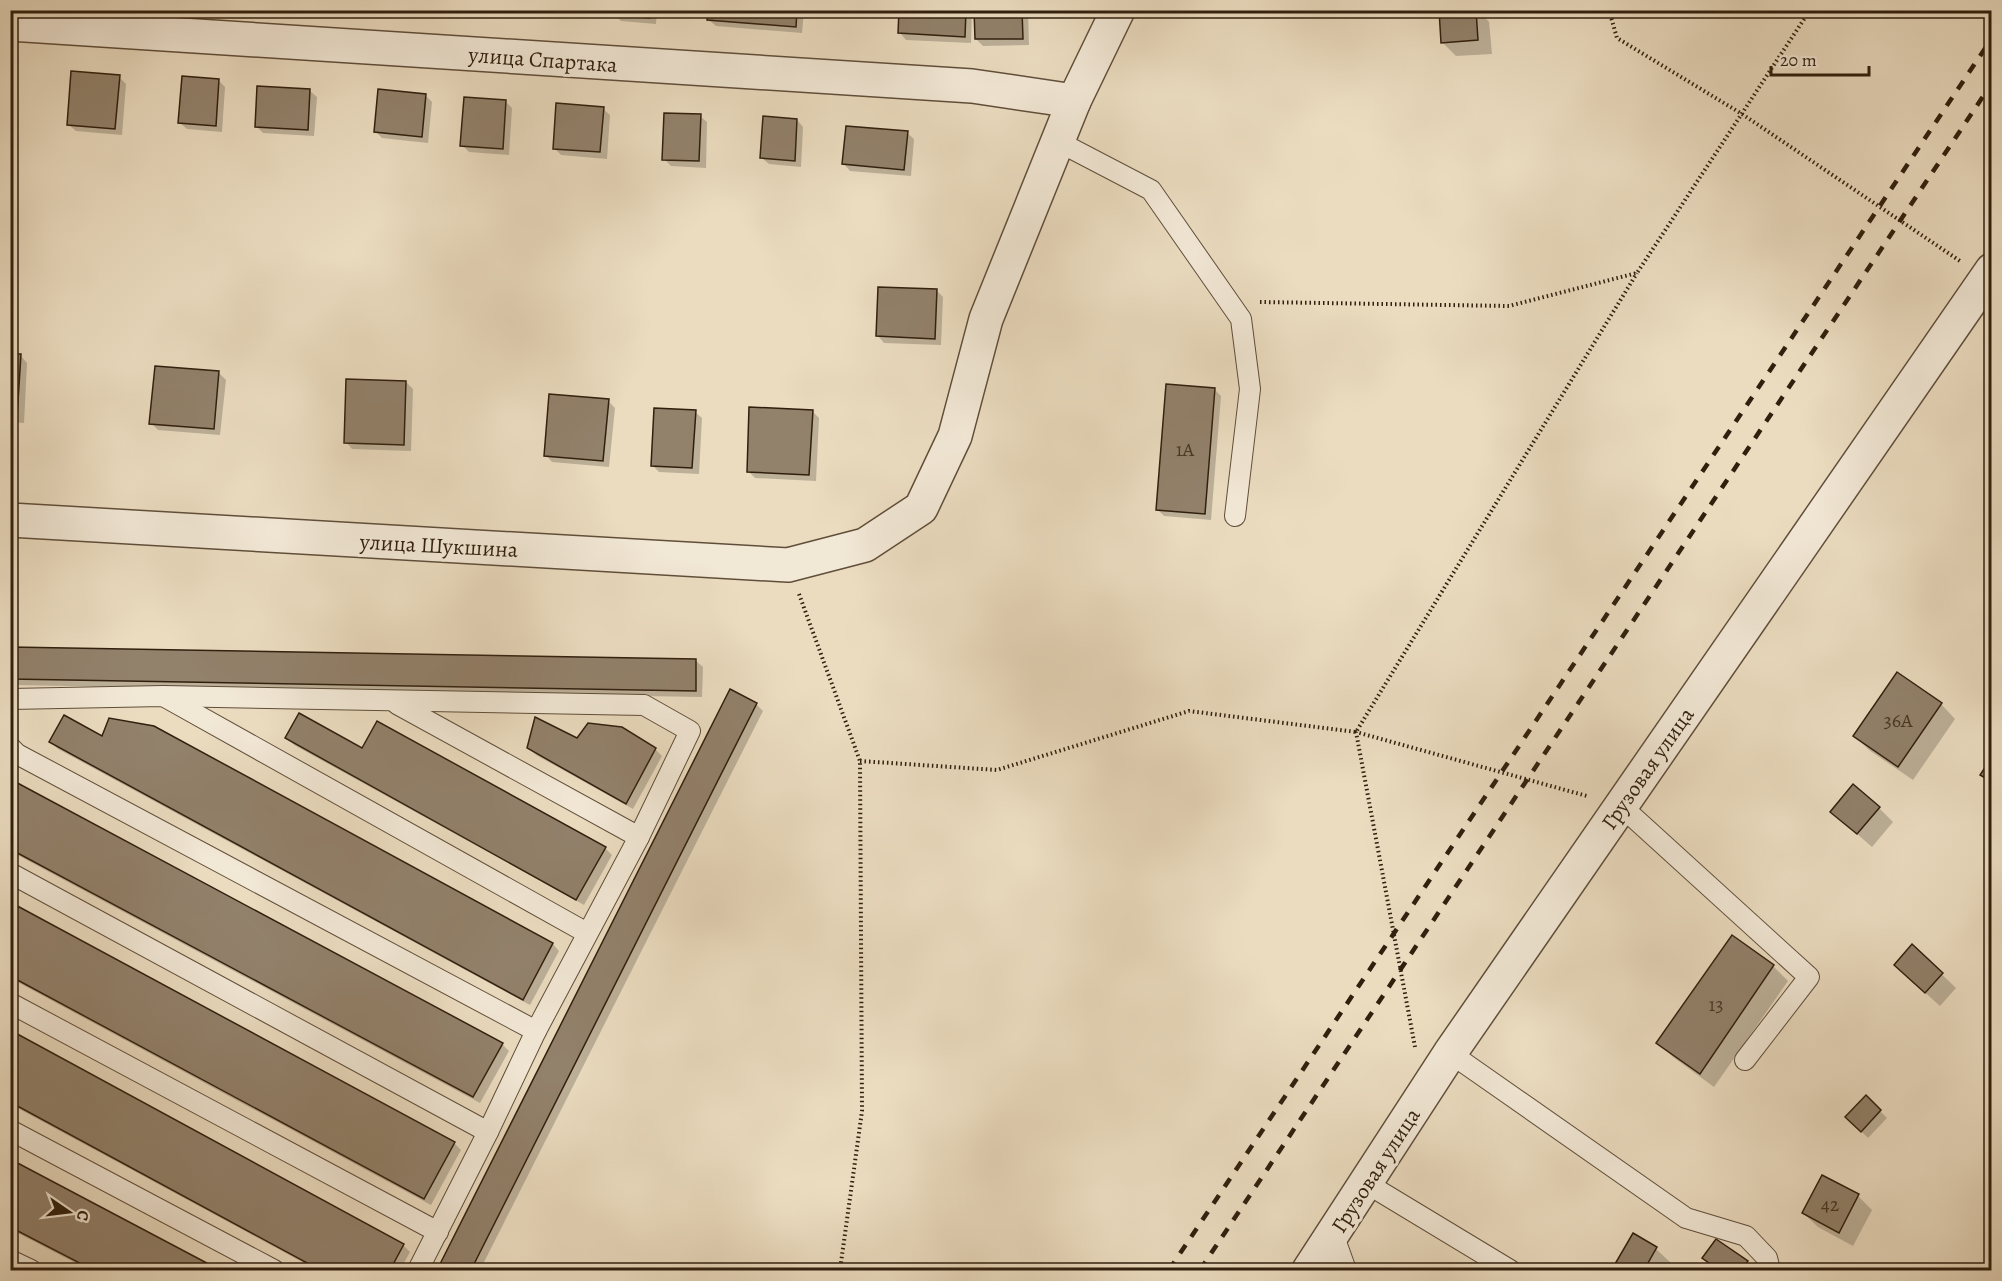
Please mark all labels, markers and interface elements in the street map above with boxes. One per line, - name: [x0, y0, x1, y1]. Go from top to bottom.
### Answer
- scale bar: [1771, 39, 1868, 77]
- street label: улица Спартака: [467, 40, 619, 80]
- text: 20 m: [1780, 48, 1817, 72]
- house number: 1А: [1176, 436, 1195, 463]
- street label: улица Шукшина: [358, 527, 520, 565]
- street label: Грузовая улица: [1594, 701, 1702, 836]
- house number: 36А: [1883, 707, 1913, 734]
- house number: 13: [1708, 991, 1724, 1018]
- street label: Грузовая улица: [1324, 1101, 1428, 1239]
- north arrow: [39, 1182, 99, 1242]
- house number: 42: [1821, 1191, 1840, 1218]
- text: С: [71, 1208, 94, 1223]

